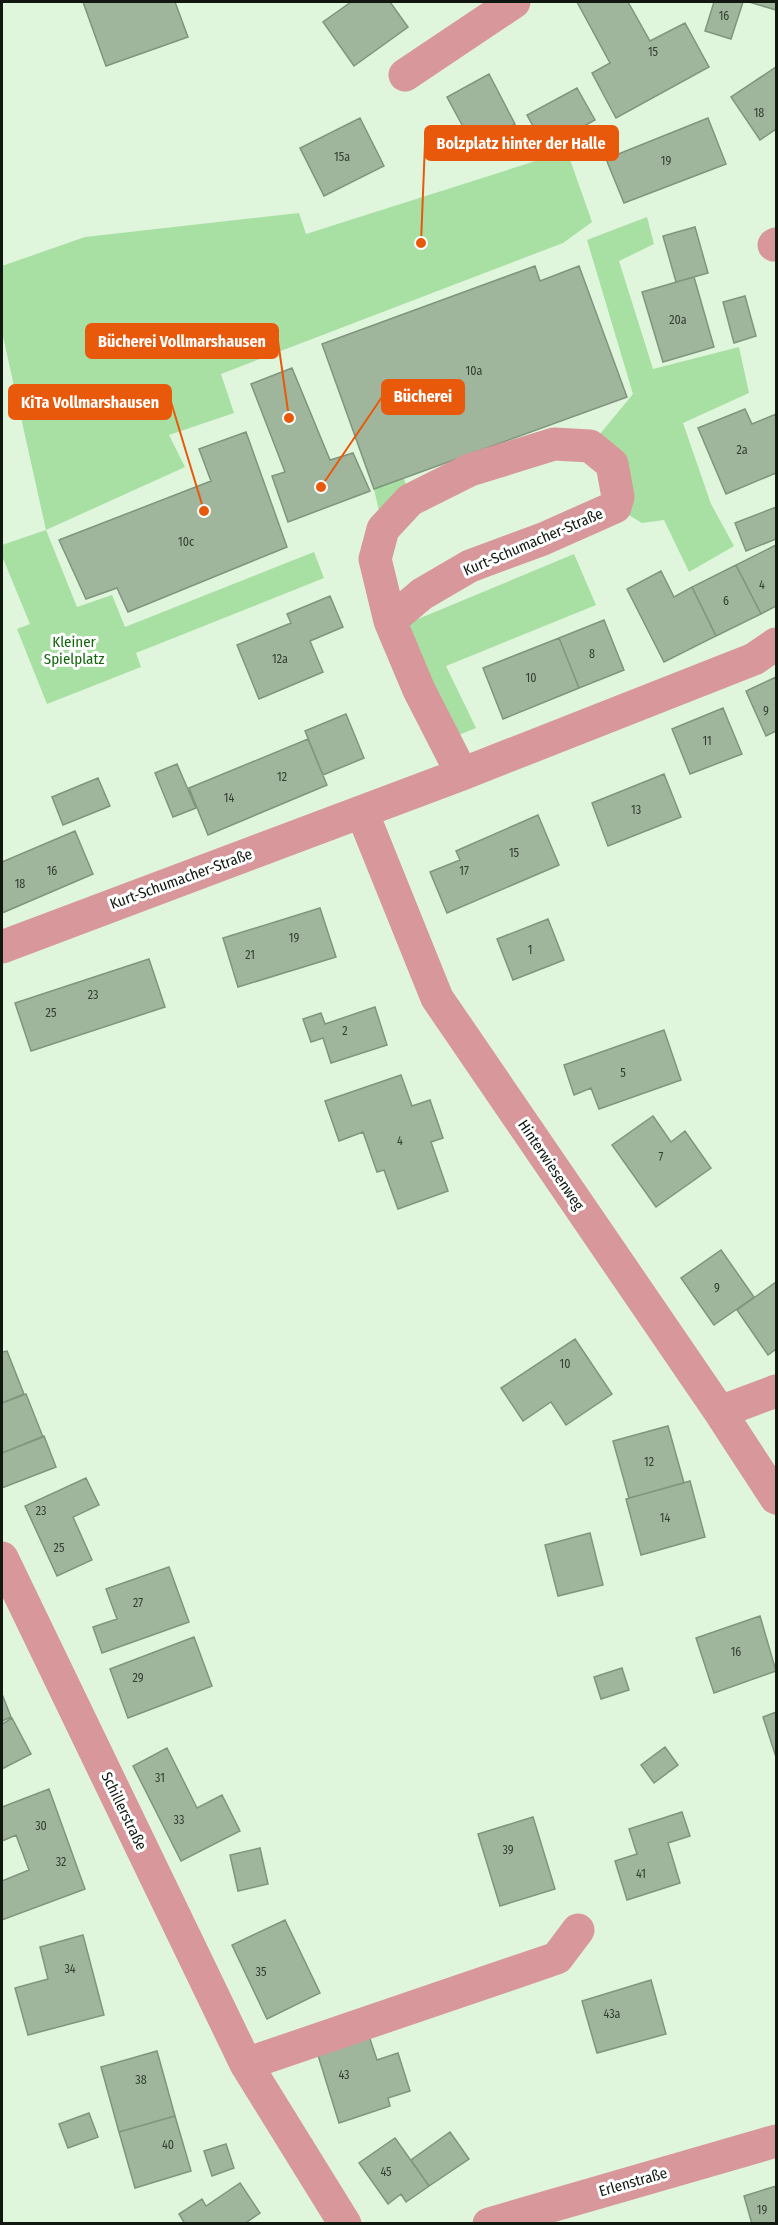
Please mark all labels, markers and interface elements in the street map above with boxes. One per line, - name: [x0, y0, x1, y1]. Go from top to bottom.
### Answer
- house number: 16: [719, 9, 729, 23]
- house number: 15: [648, 45, 659, 59]
- house number: 18: [754, 106, 764, 120]
- callout: Bolzplatz hinter der Halle: [425, 126, 618, 160]
- text: Bolzplatz hinter der Halle: [436, 134, 606, 153]
- house number: 15a: [334, 150, 350, 164]
- house number: 19: [661, 154, 671, 168]
- house number: 20a: [669, 313, 687, 327]
- callout: Bücherei Vollmarshausen: [86, 324, 278, 358]
- text: Bücherei Vollmarshausen: [98, 332, 266, 351]
- house number: 10a: [466, 364, 483, 378]
- callout: Bücherei: [382, 380, 464, 414]
- callout: KiTa Vollmarshausen: [9, 385, 171, 419]
- text: Bücherei: [394, 387, 452, 406]
- text: KiTa Vollmarshausen: [21, 393, 159, 412]
- house number: 2a: [736, 443, 748, 457]
- street label: Kurt-Schumacher-Straße: [460, 504, 606, 580]
- house number: 10c: [178, 535, 194, 549]
- house number: 4: [759, 578, 765, 592]
- house number: 6: [723, 594, 729, 608]
- park label: Kleiner Spielplatz: [44, 633, 104, 668]
- house number: 8: [589, 647, 595, 661]
- house number: 12a: [272, 652, 288, 666]
- house number: 10: [526, 671, 536, 685]
- house number: 9: [763, 704, 769, 718]
- house number: 11: [702, 734, 712, 748]
- house number: 12: [277, 770, 287, 784]
- house number: 14: [224, 791, 234, 805]
- house number: 13: [631, 803, 641, 817]
- street label: Kurt-Schumacher-Straße: [107, 845, 255, 913]
- house number: 15: [509, 846, 520, 860]
- house number: 16: [47, 864, 57, 878]
- house number: 17: [459, 864, 469, 878]
- house number: 18: [15, 877, 25, 891]
- house number: 19: [289, 931, 299, 945]
- house number: 1: [528, 943, 532, 957]
- house number: 21: [245, 948, 255, 962]
- house number: 23: [88, 988, 98, 1002]
- house number: 25: [46, 1006, 57, 1020]
- house number: 2: [342, 1024, 348, 1038]
- house number: 5: [620, 1066, 626, 1080]
- street label: Hinterwiesenweg: [514, 1116, 588, 1214]
- house number: 4: [397, 1134, 403, 1148]
- house number: 7: [659, 1150, 664, 1164]
- house number: 9: [714, 1281, 720, 1295]
- house number: 10: [560, 1357, 570, 1371]
- house number: 12: [644, 1455, 654, 1469]
- house number: 23: [36, 1504, 46, 1518]
- house number: 14: [660, 1511, 670, 1525]
- house number: 25: [54, 1541, 65, 1555]
- house number: 27: [133, 1596, 143, 1610]
- house number: 16: [731, 1645, 741, 1659]
- house number: 29: [132, 1671, 144, 1685]
- street label: Schillerstraße: [97, 1769, 151, 1853]
- house number: 31: [155, 1771, 165, 1785]
- house number: 33: [174, 1813, 184, 1827]
- house number: 30: [35, 1819, 47, 1833]
- house number: 39: [502, 1843, 514, 1857]
- house number: 32: [56, 1855, 66, 1869]
- house number: 41: [636, 1867, 646, 1881]
- house number: 34: [64, 1962, 76, 1976]
- house number: 35: [256, 1965, 267, 1979]
- house number: 43a: [604, 2007, 621, 2021]
- house number: 43: [338, 2068, 350, 2082]
- house number: 38: [135, 2073, 147, 2087]
- house number: 40: [162, 2138, 174, 2152]
- street label: Erlenstraße: [597, 2164, 669, 2200]
- house number: 45: [380, 2165, 392, 2179]
- house number: 19: [757, 2203, 767, 2217]

